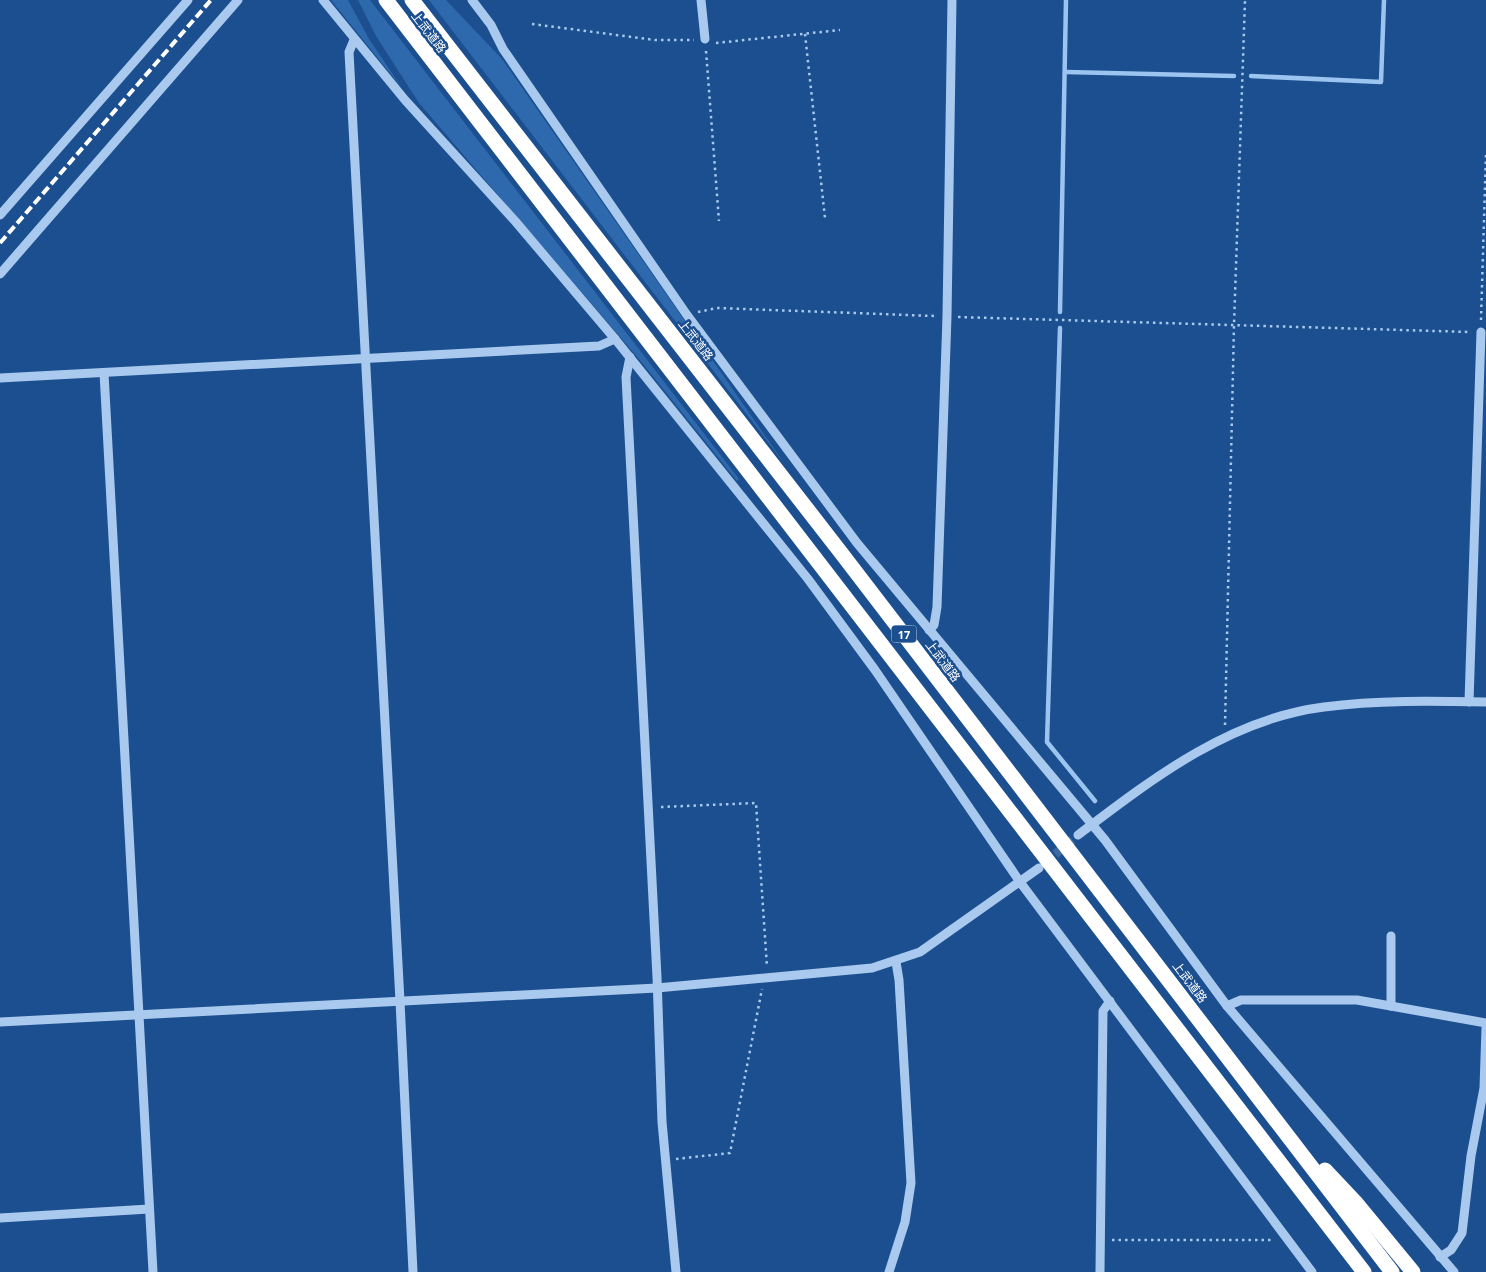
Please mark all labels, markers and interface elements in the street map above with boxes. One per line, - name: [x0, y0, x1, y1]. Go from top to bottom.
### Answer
- street label: 上武道路: [408, 8, 450, 56]
- street label: 上武道路: [675, 316, 717, 364]
- road number: 17: [892, 626, 916, 642]
- street label: 上武道路: [922, 637, 964, 685]
- street label: 上武道路: [1169, 958, 1211, 1006]

